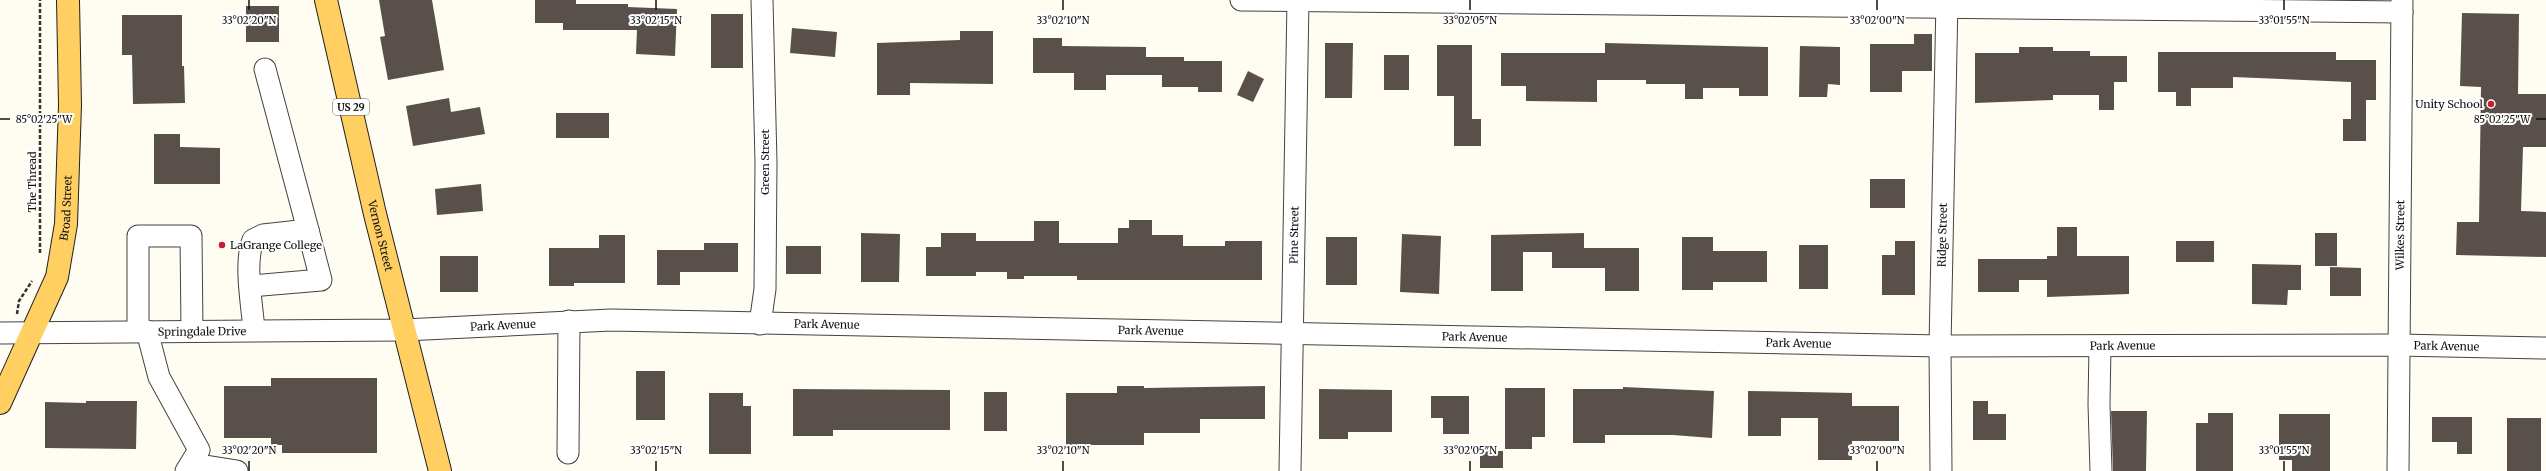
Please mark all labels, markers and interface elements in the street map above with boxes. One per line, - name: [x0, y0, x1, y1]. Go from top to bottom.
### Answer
- text: 33°02'20"N: [222, 14, 277, 27]
- text: 33°02'15"N: [630, 14, 682, 27]
- text: 33°02'10"N: [1037, 14, 1090, 27]
- text: 33°02'05"N: [1443, 14, 1497, 27]
- text: 33°02'00"N: [1849, 14, 1905, 27]
- text: 33°01'55"N: [2258, 14, 2310, 27]
- place label: Unity School: [2415, 97, 2484, 111]
- road number: US 29: [333, 99, 369, 115]
- marker: Unity School: [2486, 99, 2496, 109]
- text: 85°02'25"W: [16, 113, 73, 126]
- text: 85°02'25"W: [2474, 113, 2531, 126]
- street label: Green Street: [758, 129, 772, 195]
- street label: The Thread: [25, 151, 39, 213]
- street label: Broad Street: [56, 174, 75, 242]
- street label: Vernon Street: [365, 198, 396, 273]
- street label: Wilkes Street: [2393, 199, 2407, 271]
- street label: Ridge Street: [1935, 202, 1950, 267]
- street label: Pine Street: [1287, 205, 1302, 264]
- place label: LaGrange College: [230, 238, 322, 252]
- marker: LaGrange College: [217, 240, 227, 250]
- street label: Park Avenue: [470, 317, 536, 334]
- street label: Park Avenue: [794, 317, 860, 332]
- street label: Park Avenue: [1118, 323, 1184, 338]
- street label: Springdale Drive: [158, 324, 247, 339]
- street label: Park Avenue: [1442, 329, 1508, 345]
- street label: Park Avenue: [1766, 336, 1832, 351]
- street label: Park Avenue: [2413, 338, 2480, 354]
- street label: Park Avenue: [2090, 339, 2156, 353]
- text: 33°02'20"N: [222, 444, 277, 457]
- text: 33°02'15"N: [630, 444, 682, 457]
- text: 33°02'10"N: [1037, 444, 1090, 457]
- text: 33°02'05"N: [1443, 444, 1497, 457]
- text: 33°02'00"N: [1849, 444, 1905, 457]
- text: 33°01'55"N: [2258, 444, 2310, 457]

